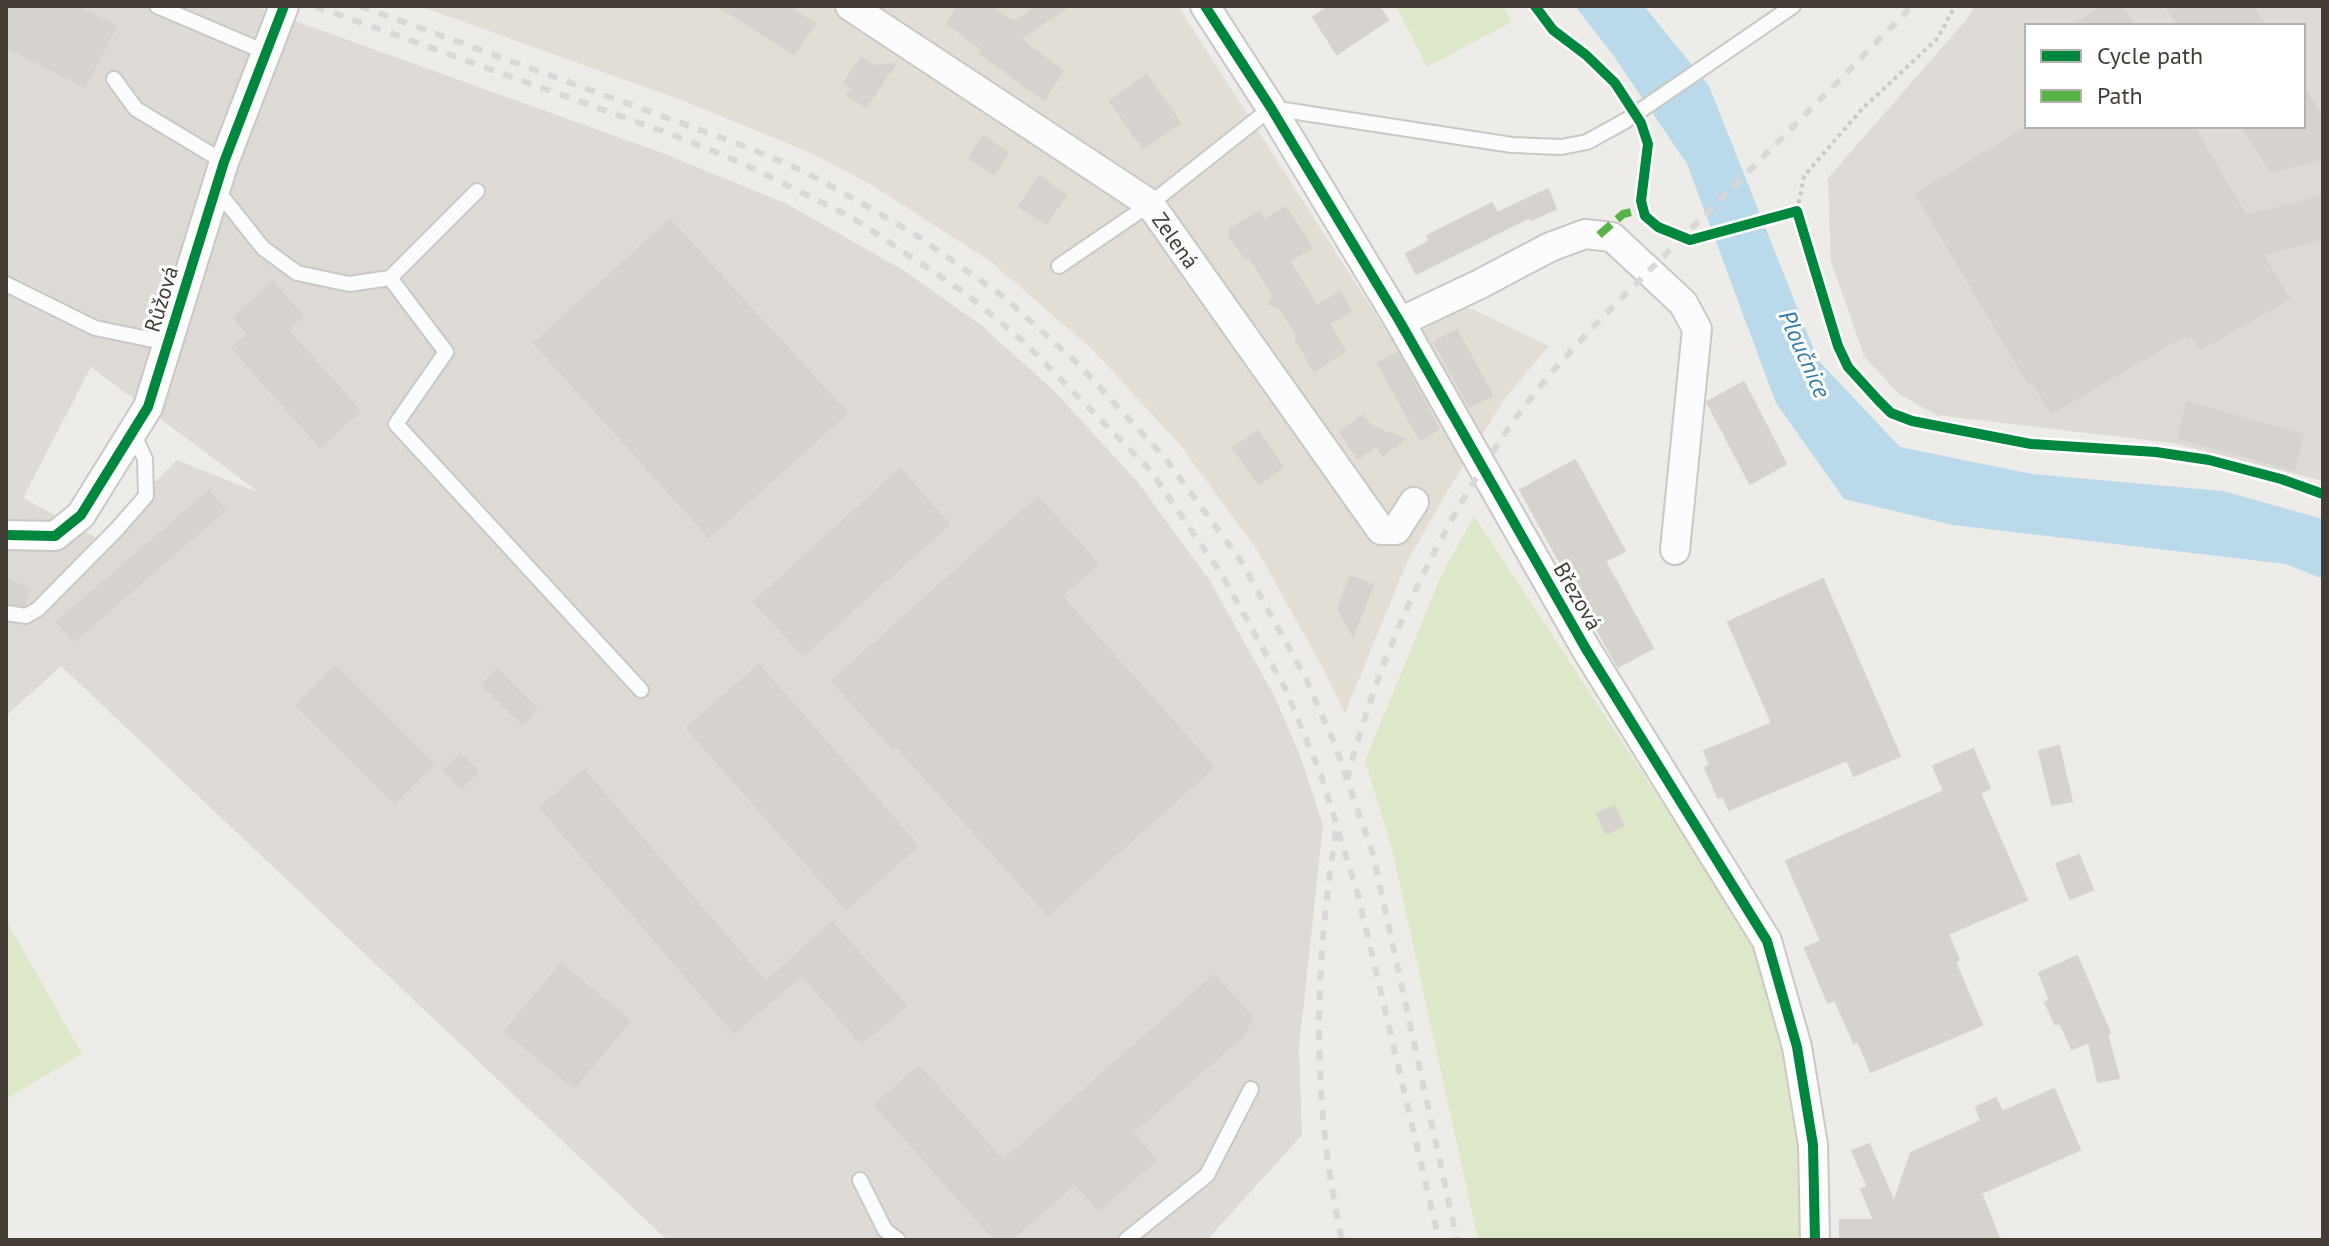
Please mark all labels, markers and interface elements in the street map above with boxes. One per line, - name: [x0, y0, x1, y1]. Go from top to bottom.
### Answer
- legend: [2025, 24, 2305, 128]
- text: Cycle path: [2097, 40, 2203, 71]
- text: Path: [2097, 80, 2143, 111]
- street label: Zelená: [1146, 207, 1205, 274]
- street label: Růžová: [138, 263, 184, 335]
- water label: Ploučnice: [1772, 305, 1838, 403]
- street label: Březová: [1547, 557, 1609, 635]

